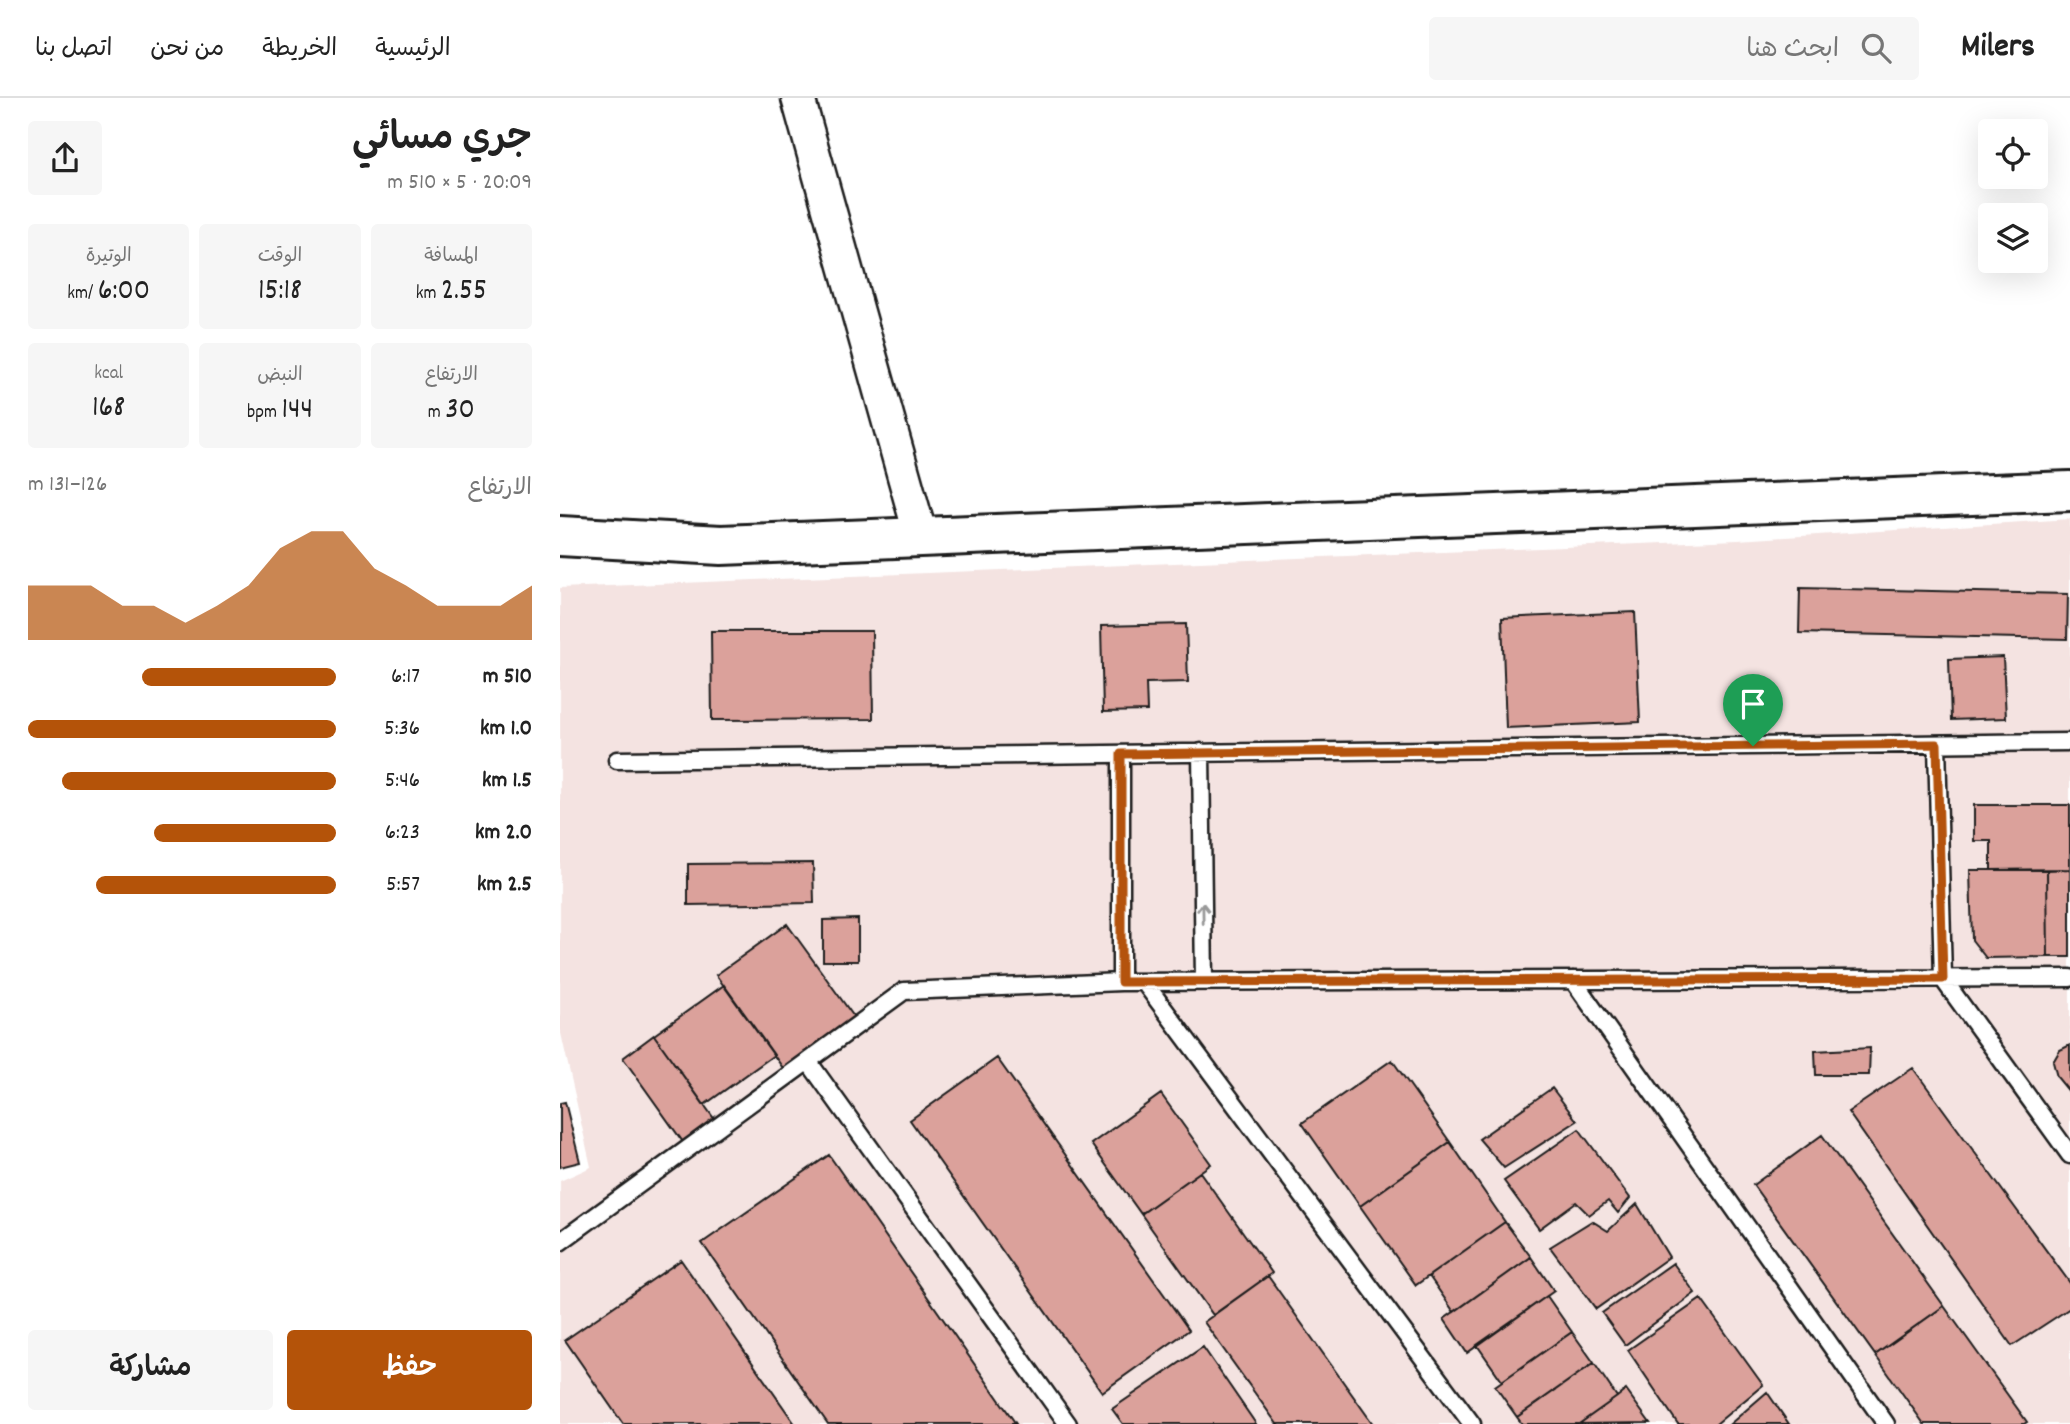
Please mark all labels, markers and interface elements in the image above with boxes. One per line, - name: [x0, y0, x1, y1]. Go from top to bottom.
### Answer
- search box: [1429, 17, 1919, 80]
- text: Milers: [1961, 25, 2035, 72]
- icon: search: [1857, 29, 1895, 67]
- text: ابحث هنا: [1746, 32, 1839, 69]
- text: اتصل بنا: [35, 33, 112, 67]
- text: من نحن: [150, 33, 224, 67]
- text: الخريطة: [262, 33, 337, 67]
- text: الرئيسية: [375, 33, 451, 67]
- text: جري مسائي: [352, 113, 532, 168]
- map controls: [1978, 119, 2048, 273]
- button: locate: [1978, 119, 2048, 189]
- button: share: [28, 121, 102, 195]
- text: 20:09 · 5 × 510 m: [387, 167, 532, 200]
- button: layers: [1978, 203, 2048, 273]
- text: الوتيرة: [86, 244, 132, 271]
- text: الوقت: [258, 244, 302, 271]
- text: المسافة: [424, 244, 478, 271]
- text: 6:00: [98, 271, 150, 314]
- text: 15:18: [258, 271, 302, 314]
- text: 2.55: [441, 271, 487, 314]
- text: /km: [67, 281, 98, 308]
- text: km: [416, 281, 441, 308]
- text: kcal: [94, 361, 123, 388]
- text: النبض: [257, 363, 303, 390]
- text: الارتفاع: [425, 363, 478, 390]
- text: 168: [92, 388, 125, 431]
- text: 144: [281, 390, 313, 433]
- text: 30: [445, 390, 475, 433]
- text: bpm: [247, 400, 281, 427]
- text: m: [428, 400, 445, 427]
- text: 126–131 m: [28, 469, 107, 502]
- text: الارتفاع: [468, 473, 532, 506]
- text: 6:17: [391, 661, 420, 694]
- text: 510 m: [483, 661, 532, 694]
- pin: [1723, 674, 1783, 746]
- icon: arrive: [1734, 685, 1772, 723]
- text: 5:36: [384, 713, 420, 746]
- text: 1.0 km: [480, 713, 532, 746]
- text: 5:46: [385, 765, 420, 798]
- text: 1.5 km: [482, 765, 532, 798]
- text: 6:23: [385, 817, 420, 850]
- text: 2.0 km: [475, 817, 532, 850]
- text: 5:57: [386, 869, 420, 902]
- text: 2.5 km: [477, 869, 532, 902]
- one-way arrow: [1196, 902, 1210, 925]
- button: مشاركة: [28, 1330, 273, 1410]
- button: حفظ: [287, 1330, 532, 1410]

